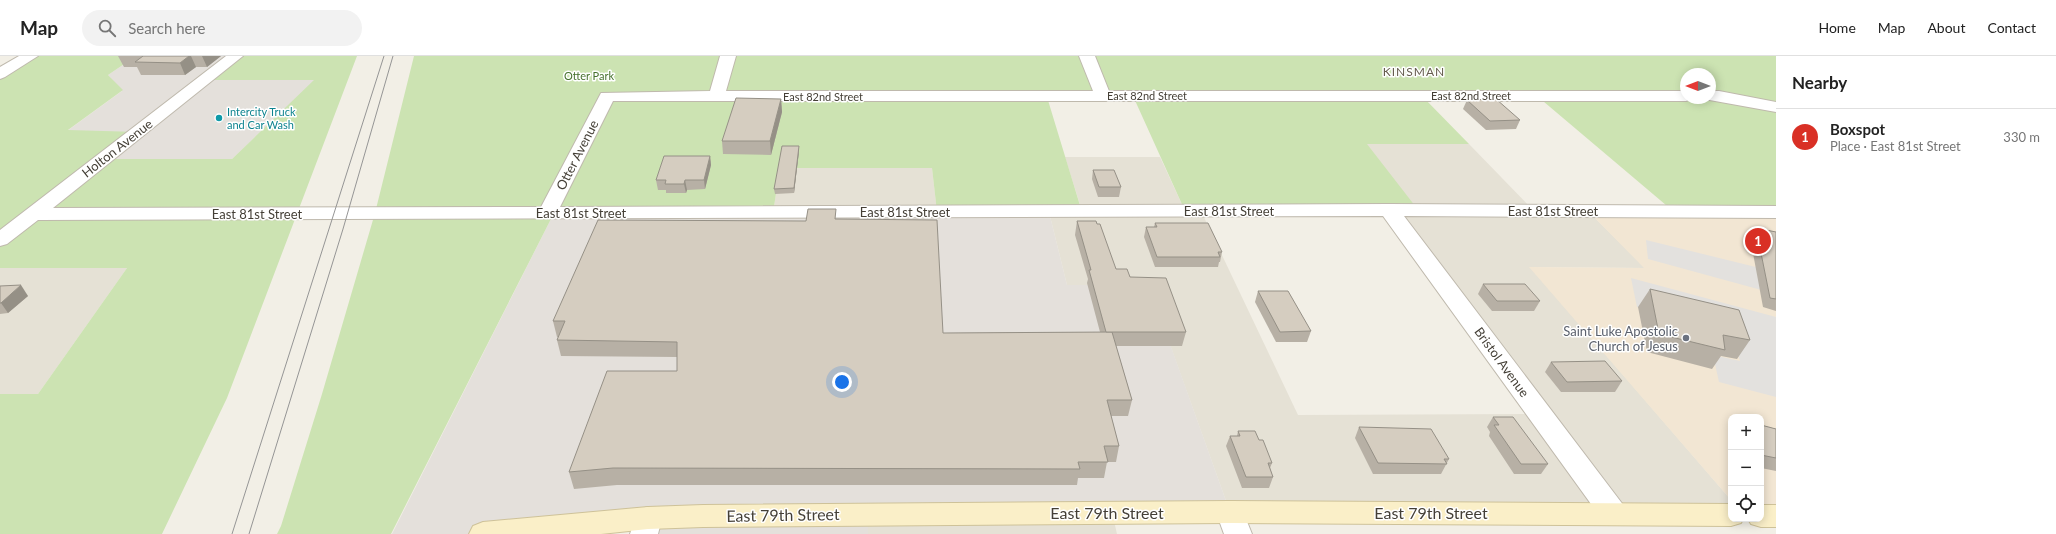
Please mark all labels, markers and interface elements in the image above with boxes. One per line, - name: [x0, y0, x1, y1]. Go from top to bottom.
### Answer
- search box: [82, 10, 362, 46]
- text: Map: [20, 16, 58, 39]
- icon: search: [96, 17, 118, 39]
- text: Search here: [128, 19, 206, 37]
- text: Home: [1818, 19, 1856, 36]
- text: Map: [1878, 19, 1905, 36]
- text: About: [1927, 19, 1965, 36]
- text: Contact: [1987, 19, 2036, 36]
- district label: KINSMAN: [1383, 64, 1445, 79]
- north arrow: [1680, 68, 1716, 104]
- park label: Otter Park: [564, 69, 614, 82]
- text: Nearby: [1792, 72, 1847, 93]
- street label: East 82nd Street: [1107, 89, 1187, 102]
- street label: East 82nd Street: [1431, 89, 1511, 102]
- street label: East 82nd Street: [783, 90, 863, 103]
- place label: Intercity Truck and Car Wash: [227, 105, 296, 131]
- marker: Intercity Truck and Car Wash: [214, 113, 224, 123]
- street label: Holton Avenue: [78, 115, 156, 181]
- street label: Otter Avenue: [553, 117, 602, 193]
- text: Boxspot: [1830, 120, 1885, 138]
- text: 1: [1801, 129, 1809, 145]
- text: 330 m: [2003, 129, 2040, 145]
- text: Place · East 81st Street: [1830, 138, 1961, 154]
- street label: East 81st Street: [1184, 203, 1275, 219]
- street label: East 81st Street: [1508, 203, 1599, 219]
- street label: East 81st Street: [860, 204, 951, 220]
- street label: East 81st Street: [536, 205, 627, 221]
- street label: East 81st Street: [212, 206, 303, 222]
- pin: 1: [1745, 226, 1771, 256]
- place label: Saint Luke Apostolic Church of Jesus: [1563, 323, 1678, 354]
- street label: Bristol Avenue: [1471, 324, 1533, 400]
- marker: Saint Luke Apostolic Church of Jesus: [1681, 333, 1691, 343]
- your location: [832, 372, 852, 392]
- map controls: [1728, 414, 1764, 522]
- button: +: [1728, 414, 1764, 450]
- button: −: [1728, 450, 1764, 486]
- button: locate: [1728, 486, 1764, 522]
- street label: East 79th Street: [1050, 503, 1164, 522]
- street label: East 79th Street: [1374, 503, 1488, 522]
- street label: East 79th Street: [726, 504, 840, 525]

